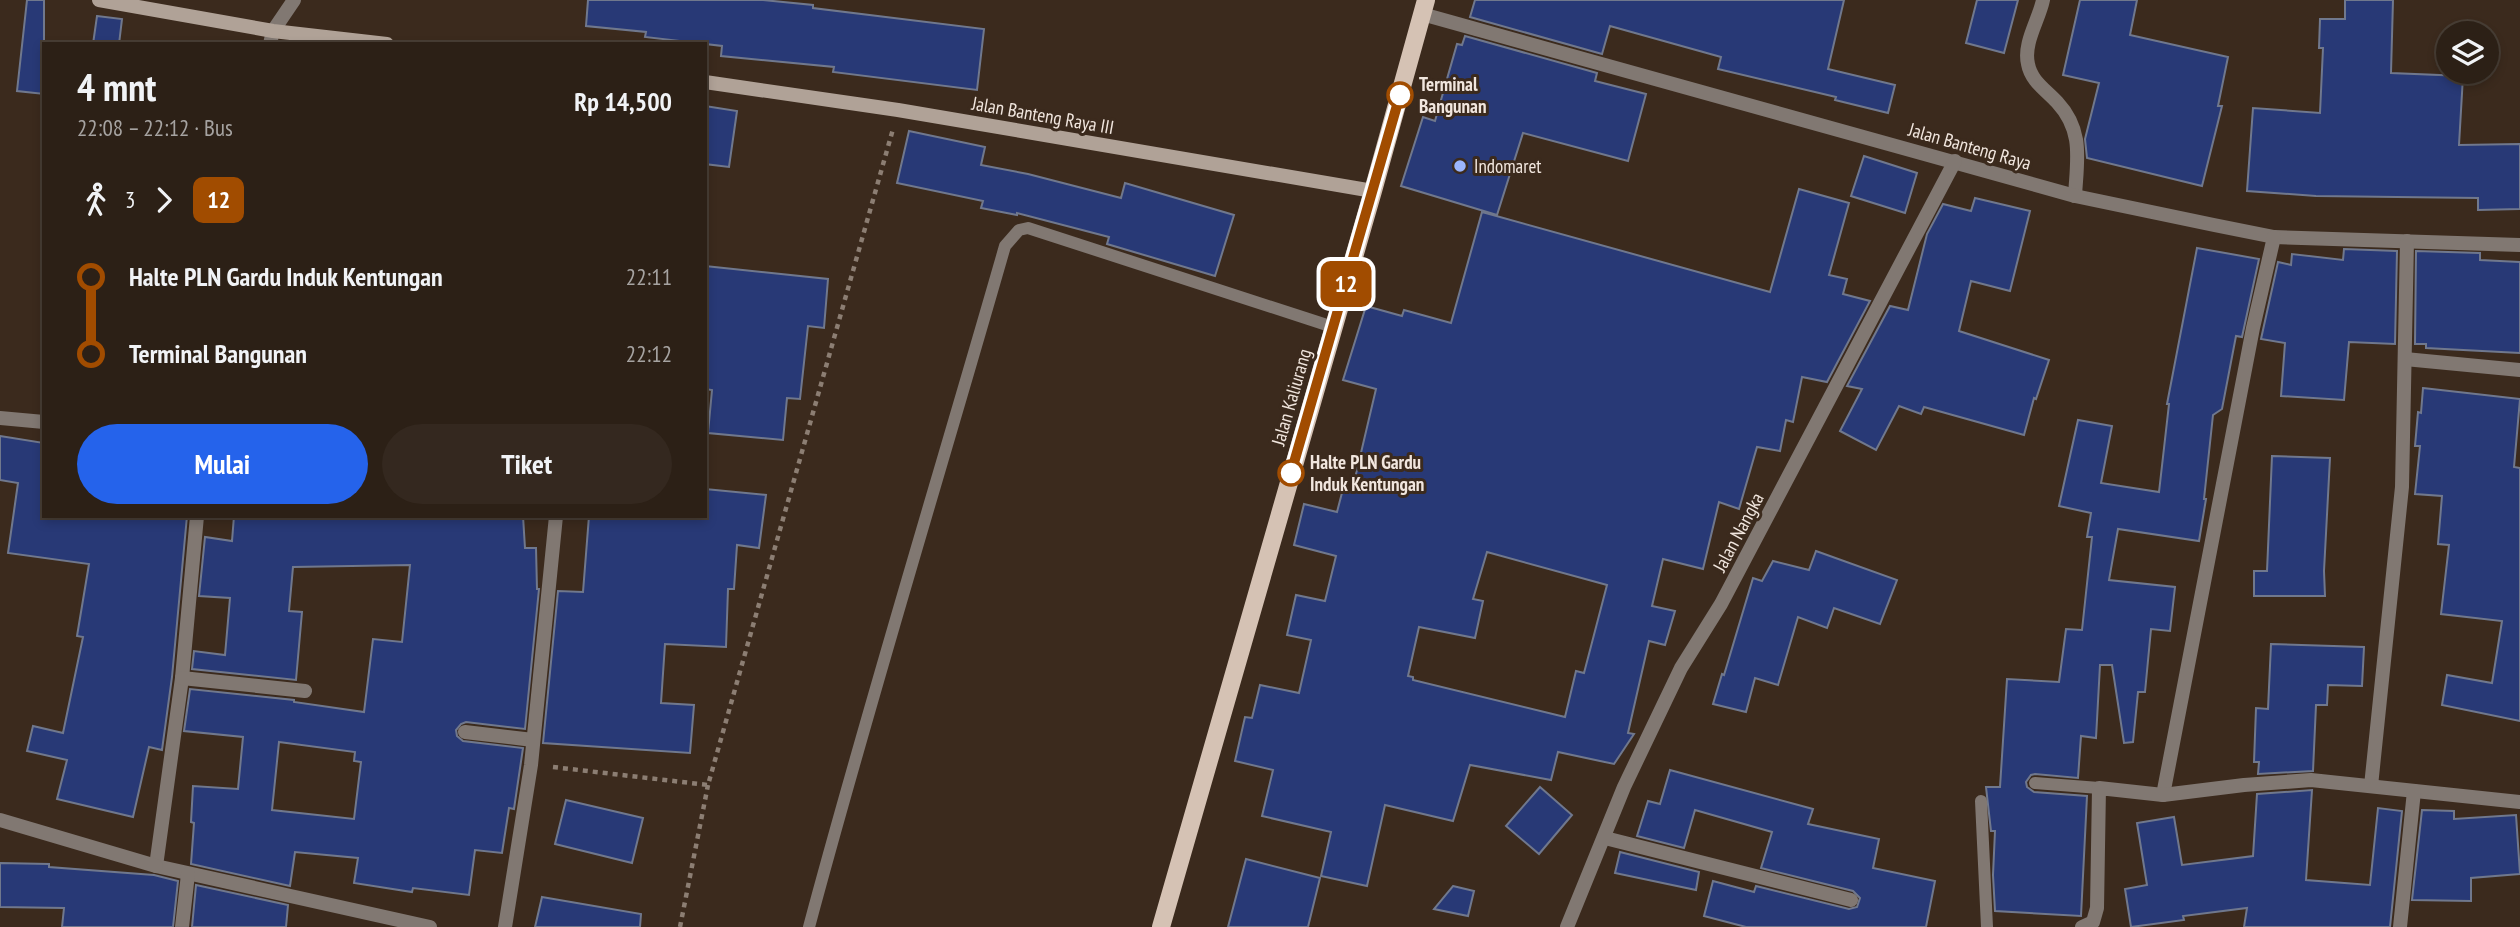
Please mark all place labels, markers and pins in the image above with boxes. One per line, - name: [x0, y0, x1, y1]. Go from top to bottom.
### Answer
- place label: Terminal Bangunan: [1419, 72, 1487, 118]
- marker: Terminal Bangunan: [1387, 82, 1413, 108]
- place label: Indomaret: [1474, 154, 1542, 178]
- marker: Indomaret: [1452, 158, 1468, 174]
- place label: Halte PLN Gardu Induk Kentungan: [1310, 450, 1424, 496]
- marker: Halte PLN Gardu Induk Kentungan: [1278, 460, 1304, 486]

